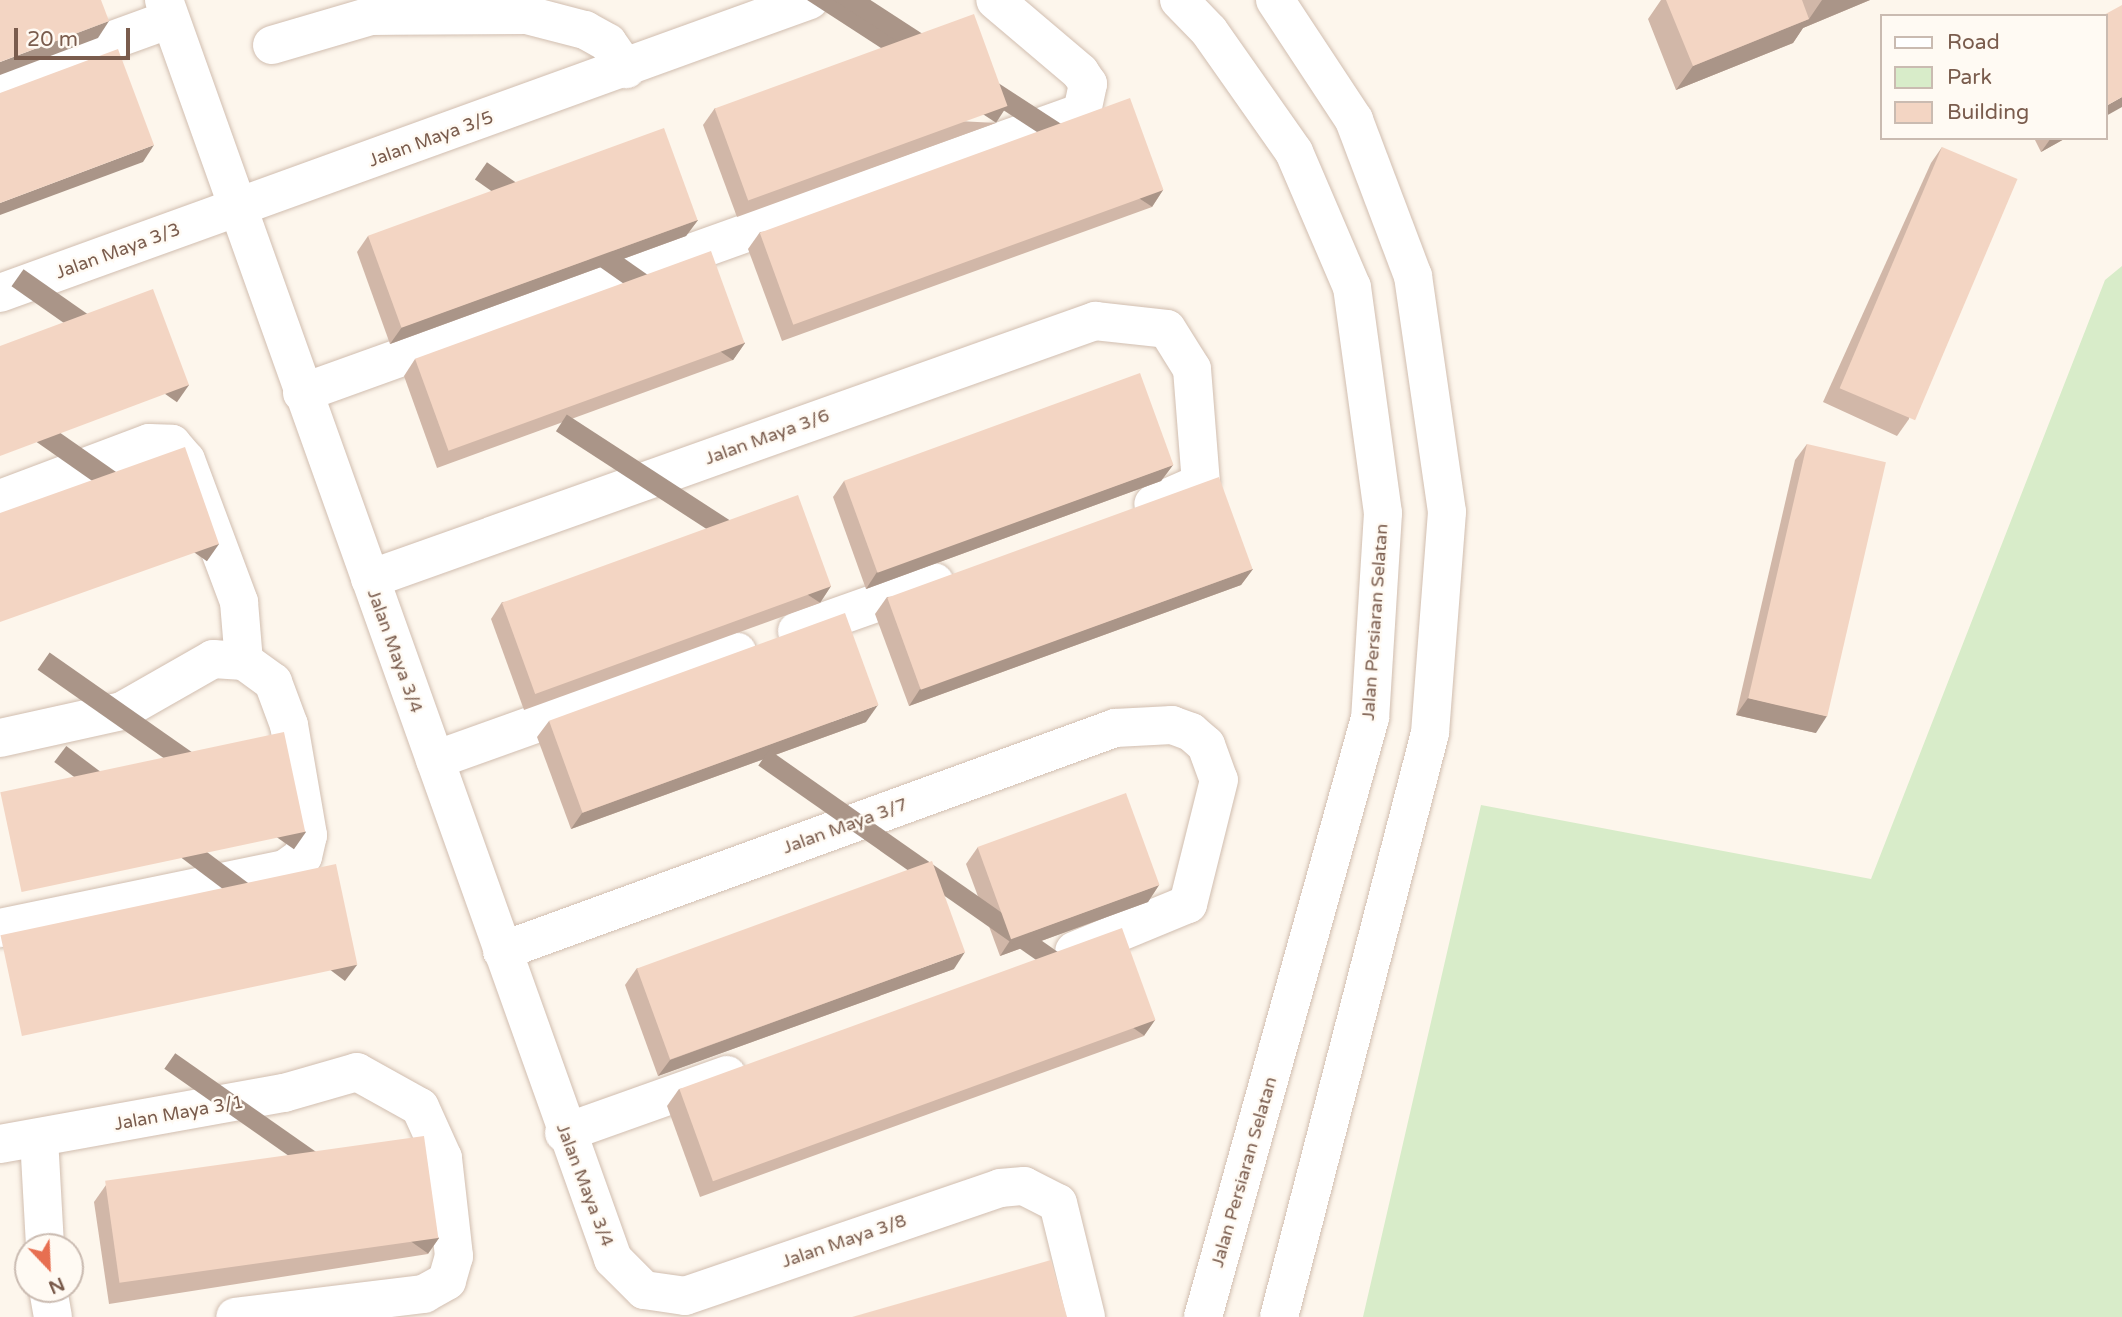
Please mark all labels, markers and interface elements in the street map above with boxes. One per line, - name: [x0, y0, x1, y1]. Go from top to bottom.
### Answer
- scale bar: [18, 14, 133, 58]
- legend: [1881, 14, 2108, 140]
- text: 20 m: [27, 27, 78, 52]
- text: Road: [1947, 30, 2000, 55]
- text: Park: [1947, 65, 1992, 90]
- text: Building: [1947, 100, 2029, 125]
- street label: Jalan Maya 3/5: [366, 106, 496, 172]
- street label: Jalan Maya 3/3: [53, 218, 183, 284]
- street label: Jalan Maya 3/6: [702, 404, 832, 470]
- street label: Jalan Persiaran Selatan: [1357, 523, 1393, 721]
- street label: Jalan Maya 3/4: [363, 586, 427, 716]
- street label: Jalan Maya 3/7: [780, 793, 910, 859]
- street label: Jalan Persiaran Selatan: [1206, 1074, 1282, 1270]
- street label: Jalan Maya 3/1: [113, 1091, 245, 1135]
- street label: Jalan Maya 3/4: [552, 1120, 618, 1250]
- street label: Jalan Maya 3/8: [779, 1210, 909, 1272]
- north arrow: [14, 1233, 84, 1303]
- text: N: [45, 1272, 68, 1299]

